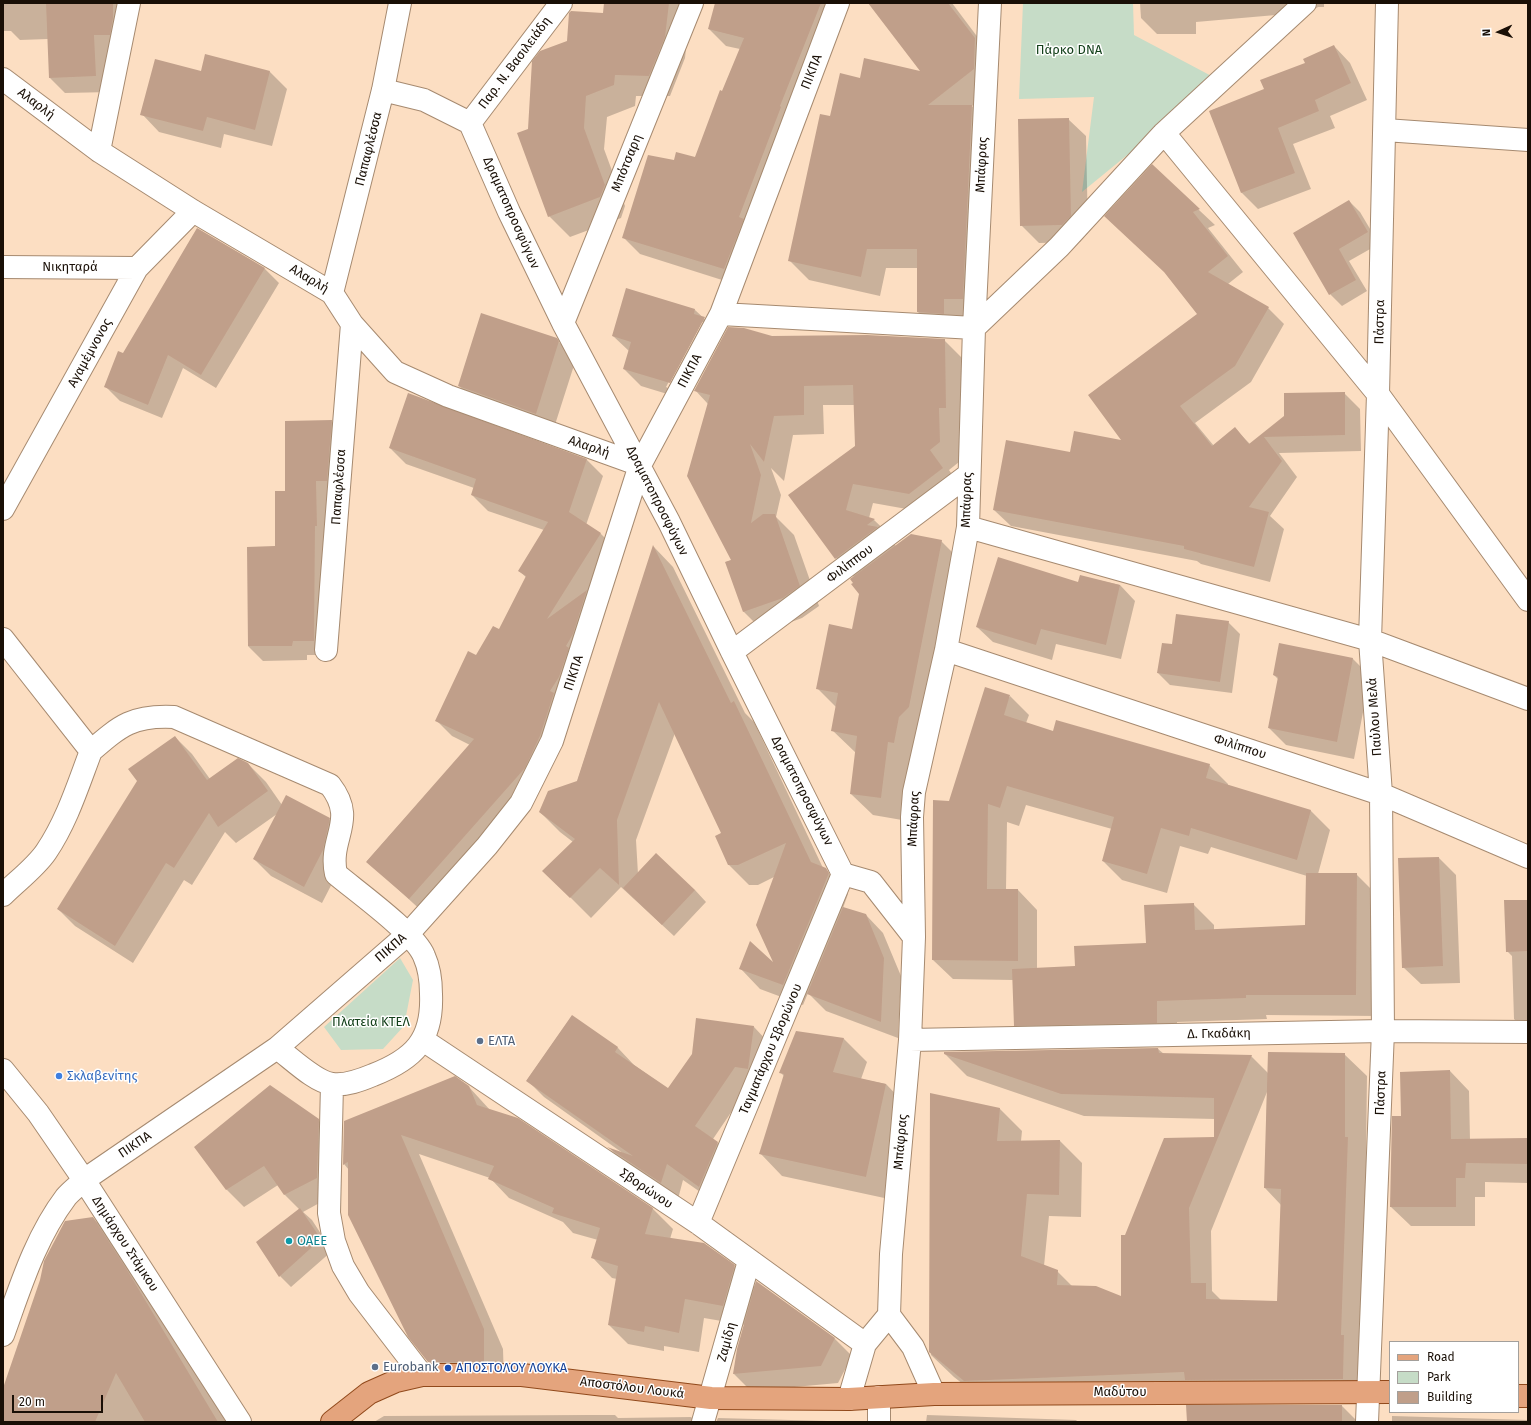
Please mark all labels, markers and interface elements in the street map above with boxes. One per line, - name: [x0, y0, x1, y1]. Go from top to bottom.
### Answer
- north arrow: [1479, 12, 1519, 52]
- street label: Παρ. Ν. Βασιλειάδη: [475, 14, 555, 112]
- text: N: [1480, 29, 1493, 37]
- park label: Πάρκο DNA: [1036, 42, 1102, 58]
- street label: ΠΙΚΠΑ: [798, 52, 826, 92]
- street label: Αλαρλή: [14, 85, 58, 123]
- street label: Παπαφλέσσα: [352, 110, 386, 188]
- street label: Μπότσαρη: [608, 132, 646, 194]
- street label: Μπάφρας: [973, 137, 991, 193]
- street label: Δραματοπροσφύγων: [479, 155, 543, 271]
- street label: Νικηταρά: [42, 259, 98, 275]
- street label: Αλαρλή: [287, 261, 331, 297]
- street label: Πάστρα: [1372, 299, 1388, 345]
- street label: Αγαμέμνονος: [65, 316, 115, 390]
- street label: ΠΙΚΠΑ: [675, 351, 705, 391]
- street label: Αλαρλή: [566, 433, 612, 461]
- street label: Δραματοπροσφύγων: [623, 444, 691, 558]
- street label: Παπαφλέσσα: [329, 449, 349, 525]
- street label: Μπάφρας: [958, 472, 976, 528]
- street label: Φιλίππου: [824, 541, 876, 587]
- street label: ΠΙΚΠΑ: [561, 653, 587, 693]
- street label: Παύλου Μελά: [1364, 677, 1386, 757]
- street label: Φιλίππου: [1212, 731, 1268, 763]
- street label: Δραματοπροσφύγων: [768, 734, 836, 848]
- street label: Μπάφρας: [905, 791, 923, 847]
- street label: ΠΙΚΠΑ: [372, 930, 410, 966]
- street label: Ταγματάρχου Σβορώνου: [736, 981, 806, 1117]
- park label: Πλατεία ΚΤΕΛ: [332, 1014, 410, 1030]
- street label: Δ. Γκαδάκη: [1187, 1026, 1251, 1042]
- place label: ΕΛΤΑ: [488, 1033, 515, 1049]
- marker: ΕΛΤΑ: [475, 1036, 485, 1046]
- place label: Σκλαβενίτης: [67, 1068, 137, 1084]
- street label: Πάστρα: [1372, 1070, 1390, 1116]
- marker: Σκλαβενίτης: [54, 1071, 64, 1081]
- street label: Μπάφρας: [891, 1113, 911, 1171]
- street label: ΠΙΚΠΑ: [116, 1128, 154, 1162]
- street label: Σβορώνου: [616, 1166, 676, 1212]
- street label: Δημάρχου Στάμκου: [88, 1193, 162, 1295]
- place label: ΟΑΕΕ: [297, 1233, 327, 1249]
- marker: ΟΑΕΕ: [284, 1236, 294, 1246]
- street label: Ζαμίδη: [714, 1320, 740, 1364]
- legend: [1389, 1341, 1519, 1413]
- text: Road: [1427, 1350, 1455, 1364]
- place label: Eurobank: [383, 1359, 438, 1375]
- place label: ΑΠΟΣΤΟΛΟΥ ΛΟΥΚΑ: [456, 1360, 567, 1376]
- marker: Eurobank: [370, 1362, 380, 1372]
- marker: ΑΠΟΣΤΟΛΟΥ ΛΟΥΚΑ: [443, 1363, 453, 1373]
- text: Park: [1427, 1370, 1451, 1384]
- street label: Αποστόλου Λουκά: [579, 1374, 685, 1402]
- street label: Μαδύτου: [1093, 1384, 1147, 1400]
- scale bar: [14, 1387, 105, 1413]
- text: Building: [1427, 1390, 1472, 1404]
- text: 20 m: [19, 1395, 45, 1409]

